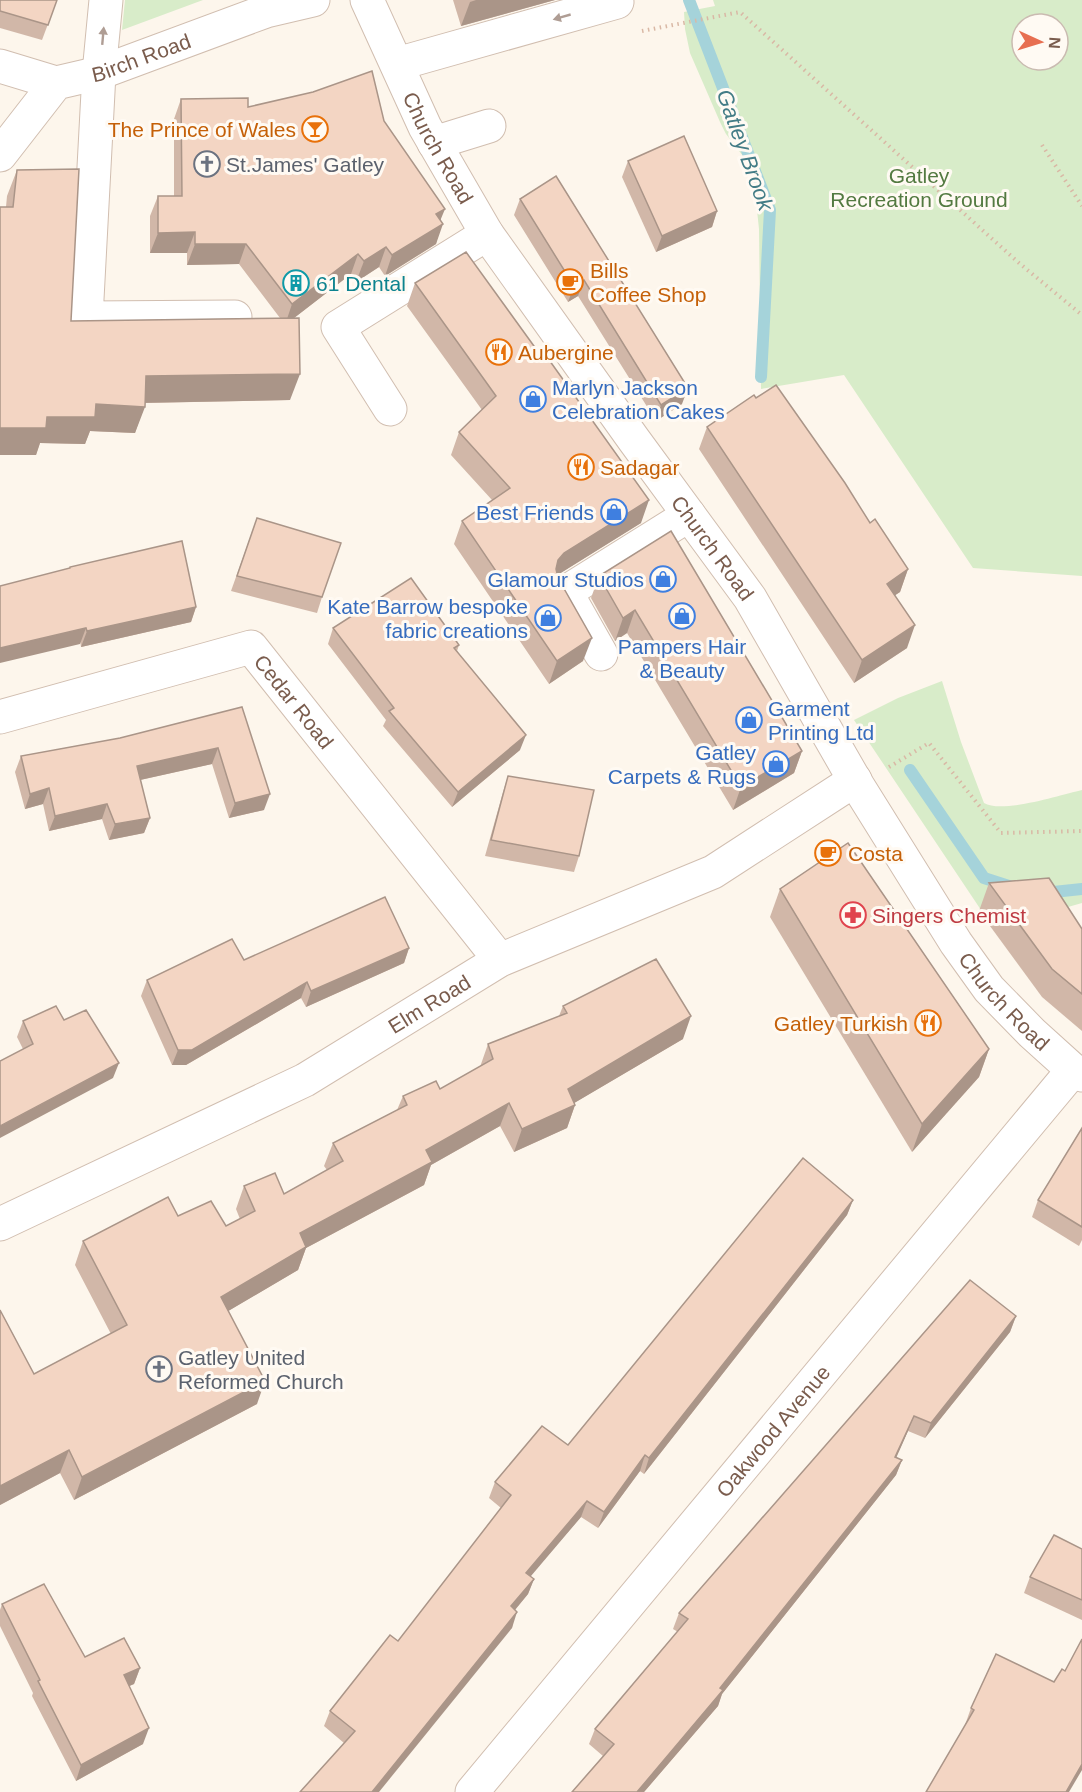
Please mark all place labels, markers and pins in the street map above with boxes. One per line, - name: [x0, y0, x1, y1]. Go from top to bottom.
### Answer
- bar icon: The Prince of Wales: [300, 114, 330, 144]
- place label: The Prince of Wales: [108, 118, 296, 141]
- church icon: St.James' Gatley: [192, 149, 222, 179]
- place label: St.James' Gatley: [226, 153, 385, 176]
- place label: Bills Coffee Shop: [590, 259, 706, 306]
- cafe icon: Bills Coffee Shop: [555, 267, 585, 297]
- building icon: 61 Dental: [281, 268, 311, 298]
- place label: 61 Dental: [316, 272, 406, 295]
- restaurant icon: Aubergine: [484, 337, 514, 367]
- place label: Aubergine: [518, 341, 614, 364]
- place label: Marlyn Jackson Celebration Cakes: [552, 376, 725, 423]
- shop icon: Marlyn Jackson Celebration Cakes: [518, 384, 548, 414]
- restaurant icon: Sadagar: [566, 452, 596, 482]
- place label: Sadagar: [600, 456, 679, 479]
- shop icon: Best Friends: [599, 497, 629, 527]
- place label: Best Friends: [476, 501, 594, 524]
- shop icon: Glamour Studios: [648, 564, 678, 594]
- place label: Glamour Studios: [488, 568, 644, 591]
- place label: Kate Barrow bespoke fabric creations: [327, 595, 528, 642]
- shop icon: Pampers Hair & Beauty: [667, 601, 697, 631]
- shop icon: Kate Barrow bespoke fabric creations: [533, 603, 563, 633]
- place label: Pampers Hair & Beauty: [618, 635, 746, 682]
- place label: Garment Printing Ltd: [768, 697, 874, 744]
- shop icon: Garment Printing Ltd: [734, 705, 764, 735]
- place label: Gatley Carpets & Rugs: [608, 741, 756, 788]
- shop icon: Gatley Carpets & Rugs: [761, 749, 791, 779]
- cafe icon: Costa: [813, 838, 843, 868]
- place label: Costa: [848, 842, 903, 865]
- pharmacy icon: Singers Chemist: [838, 900, 868, 930]
- place label: Singers Chemist: [872, 904, 1026, 927]
- restaurant icon: Gatley Turkish: [913, 1008, 943, 1038]
- place label: Gatley Turkish: [774, 1012, 908, 1035]
- place label: Gatley United Reformed Church: [178, 1346, 344, 1393]
- church icon: Gatley United Reformed Church: [144, 1354, 174, 1384]

